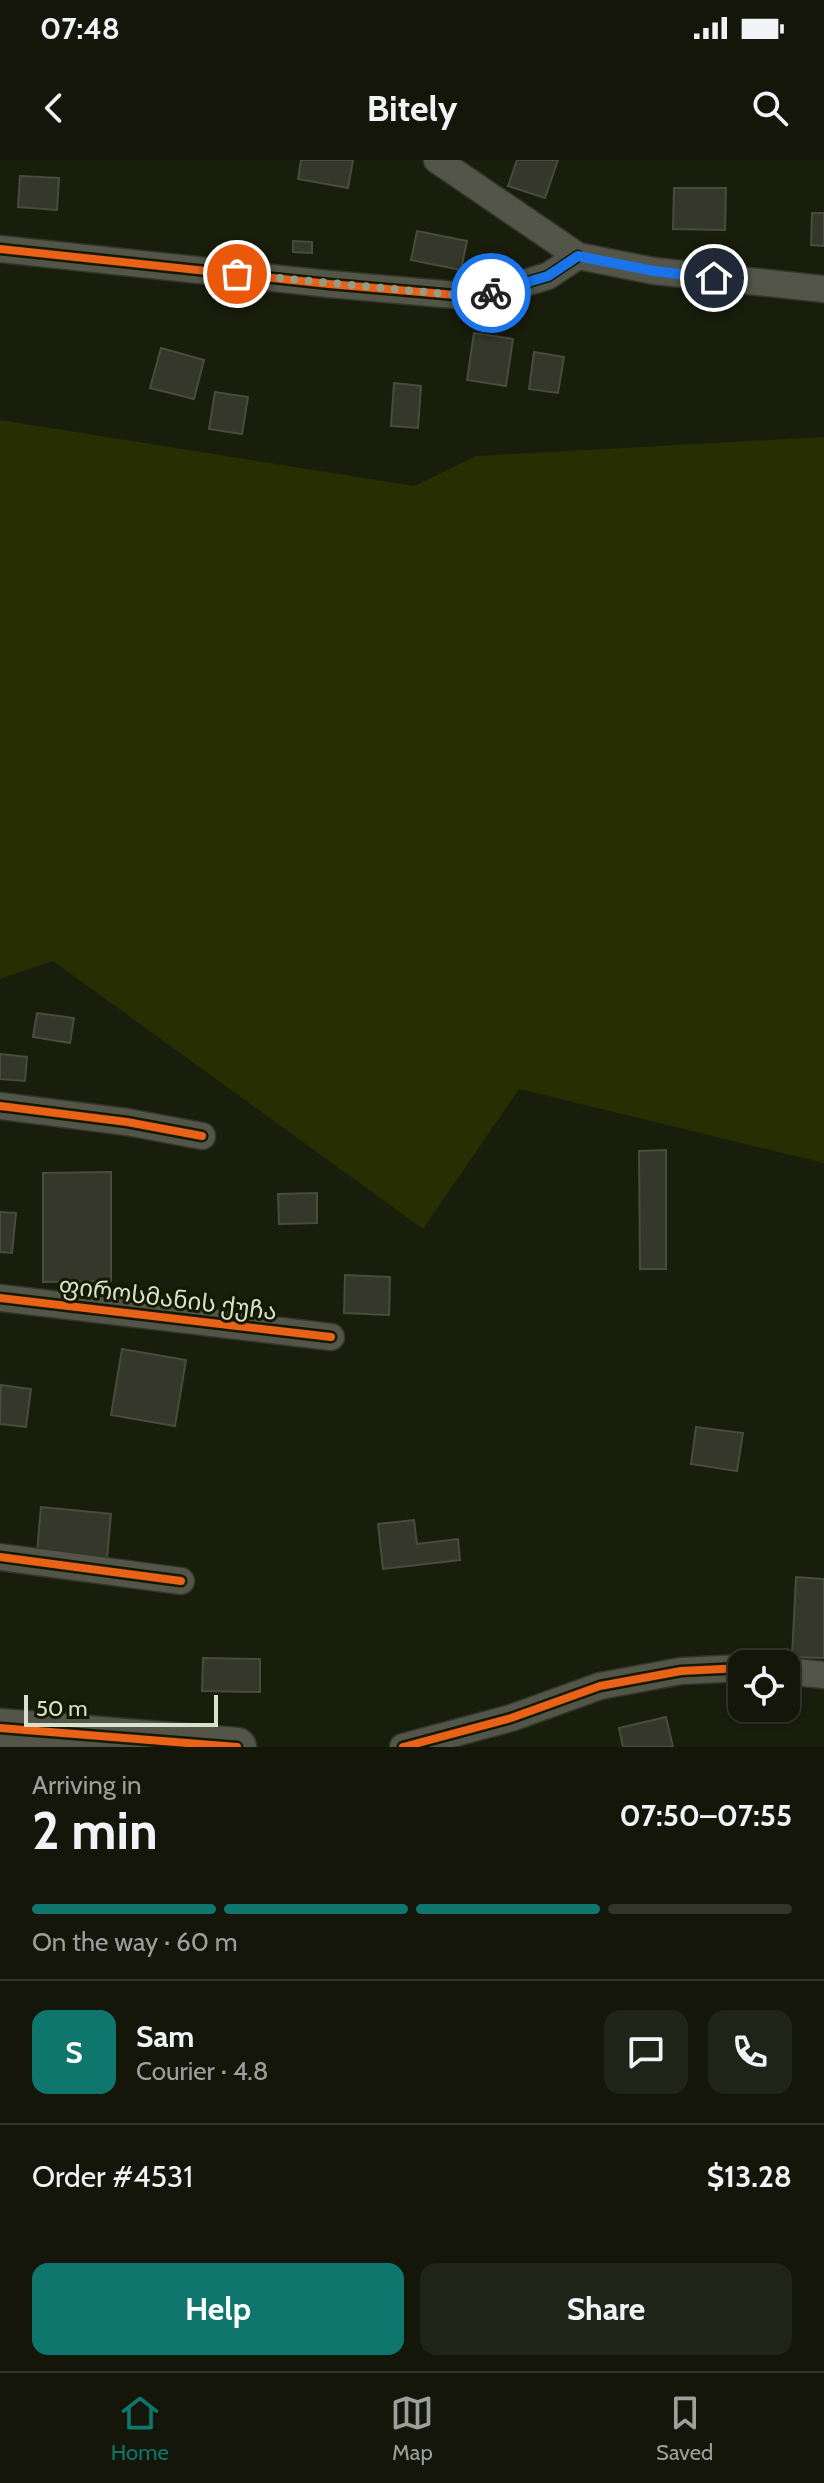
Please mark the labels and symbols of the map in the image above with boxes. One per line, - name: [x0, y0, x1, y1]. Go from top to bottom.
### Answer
- pin: [203, 240, 271, 308]
- pin: [680, 244, 748, 312]
- courier: [451, 253, 531, 333]
- street label: ფიროსმანის ქუჩა: [57, 1270, 279, 1326]
- scale bar: [24, 1691, 218, 1727]

